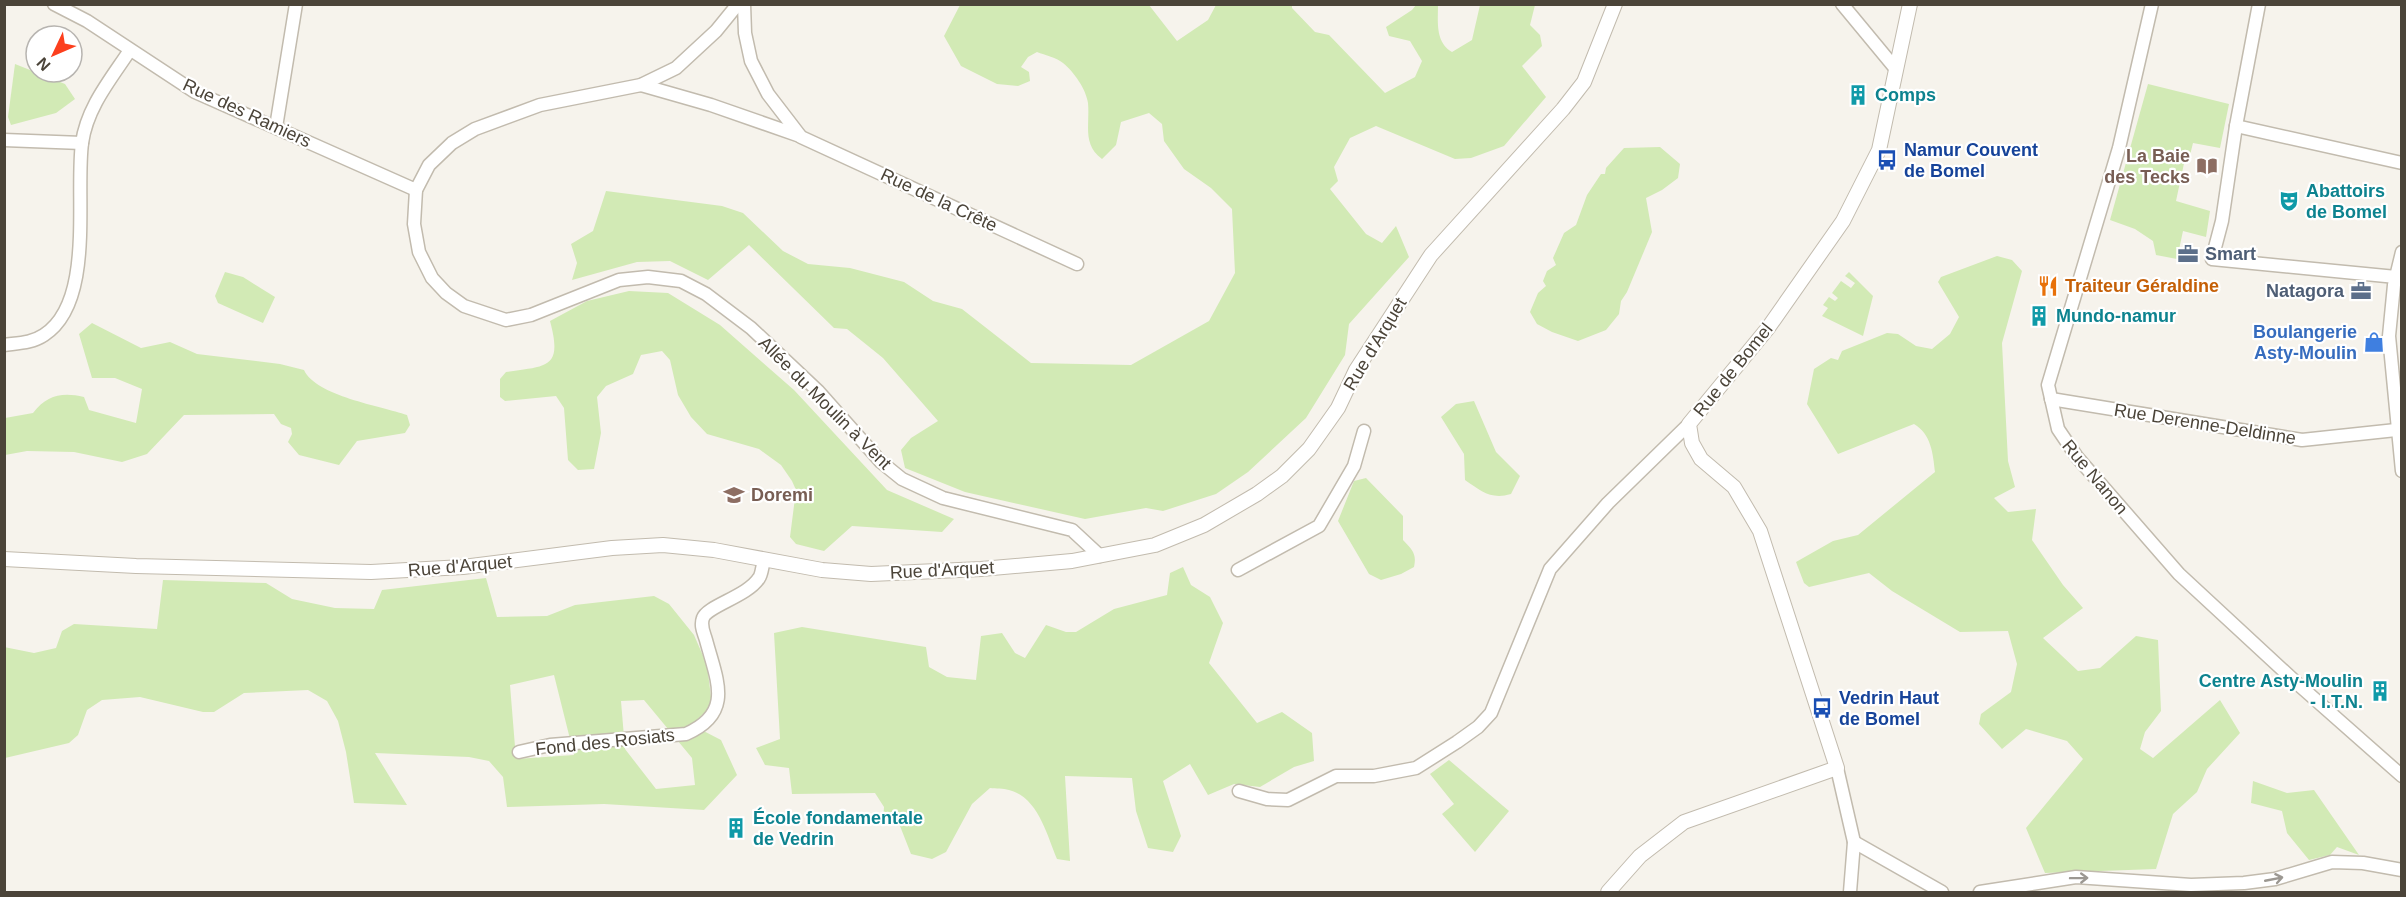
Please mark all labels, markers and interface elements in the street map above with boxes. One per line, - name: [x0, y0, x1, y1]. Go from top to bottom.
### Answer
- north arrow: [24, 24, 84, 84]
- text: N: [33, 54, 54, 74]
- street label: Rue des Ramiers: [180, 75, 314, 151]
- building icon: Comps: [1846, 83, 1870, 107]
- place label: Comps: [1875, 85, 1936, 105]
- place label: Namur Couvent de Bomel: [1904, 140, 2038, 181]
- place label: La Baie des Tecks: [2104, 146, 2190, 187]
- bus stop icon: Namur Couvent de Bomel: [1875, 148, 1899, 172]
- library icon: La Baie des Tecks: [2195, 154, 2219, 178]
- street label: Rue de la Crête: [878, 164, 1000, 236]
- place label: Abattoirs de Bomel: [2306, 181, 2387, 222]
- theatre icon: Abattoirs de Bomel: [2277, 189, 2301, 213]
- office icon: Smart: [2176, 242, 2200, 266]
- place label: Smart: [2205, 244, 2256, 264]
- restaurant icon: Traiteur Géraldine: [2036, 274, 2060, 298]
- place label: Traiteur Géraldine: [2065, 276, 2219, 296]
- office icon: Natagora: [2349, 279, 2373, 303]
- place label: Natagora: [2266, 281, 2345, 301]
- street label: Rue d'Arquet: [1340, 294, 1410, 394]
- building icon: Mundo-namur: [2027, 304, 2051, 328]
- place label: Mundo-namur: [2056, 306, 2176, 326]
- street label: Rue de Bomel: [1689, 319, 1777, 421]
- place label: Boulangerie Asty-Moulin: [2253, 322, 2357, 363]
- shop icon: Boulangerie Asty-Moulin: [2362, 330, 2386, 354]
- street label: Allée du Moulin à Vent: [755, 333, 895, 473]
- street label: Rue Derenne-Deldinne: [2113, 400, 2297, 448]
- street label: Rue Nanon: [2058, 436, 2132, 518]
- school or university icon: Doremi: [722, 483, 746, 507]
- place label: Doremi: [751, 485, 813, 505]
- street label: Rue d'Arquet: [407, 551, 513, 581]
- street label: Rue d'Arquet: [889, 557, 995, 583]
- place label: Centre Asty-Moulin - I.T.N.: [2199, 671, 2363, 712]
- building icon: Centre Asty-Moulin - I.T.N.: [2368, 679, 2392, 703]
- place label: Vedrin Haut de Bomel: [1839, 688, 1939, 729]
- bus stop icon: Vedrin Haut de Bomel: [1810, 696, 1834, 720]
- street label: Fond des Rosiats: [534, 725, 676, 759]
- place label: École fondamentale de Vedrin: [753, 807, 923, 849]
- building icon: École fondamentale de Vedrin: [724, 816, 748, 840]
- one-way arrow: [2069, 873, 2089, 884]
- one-way arrow: [2263, 873, 2283, 884]

